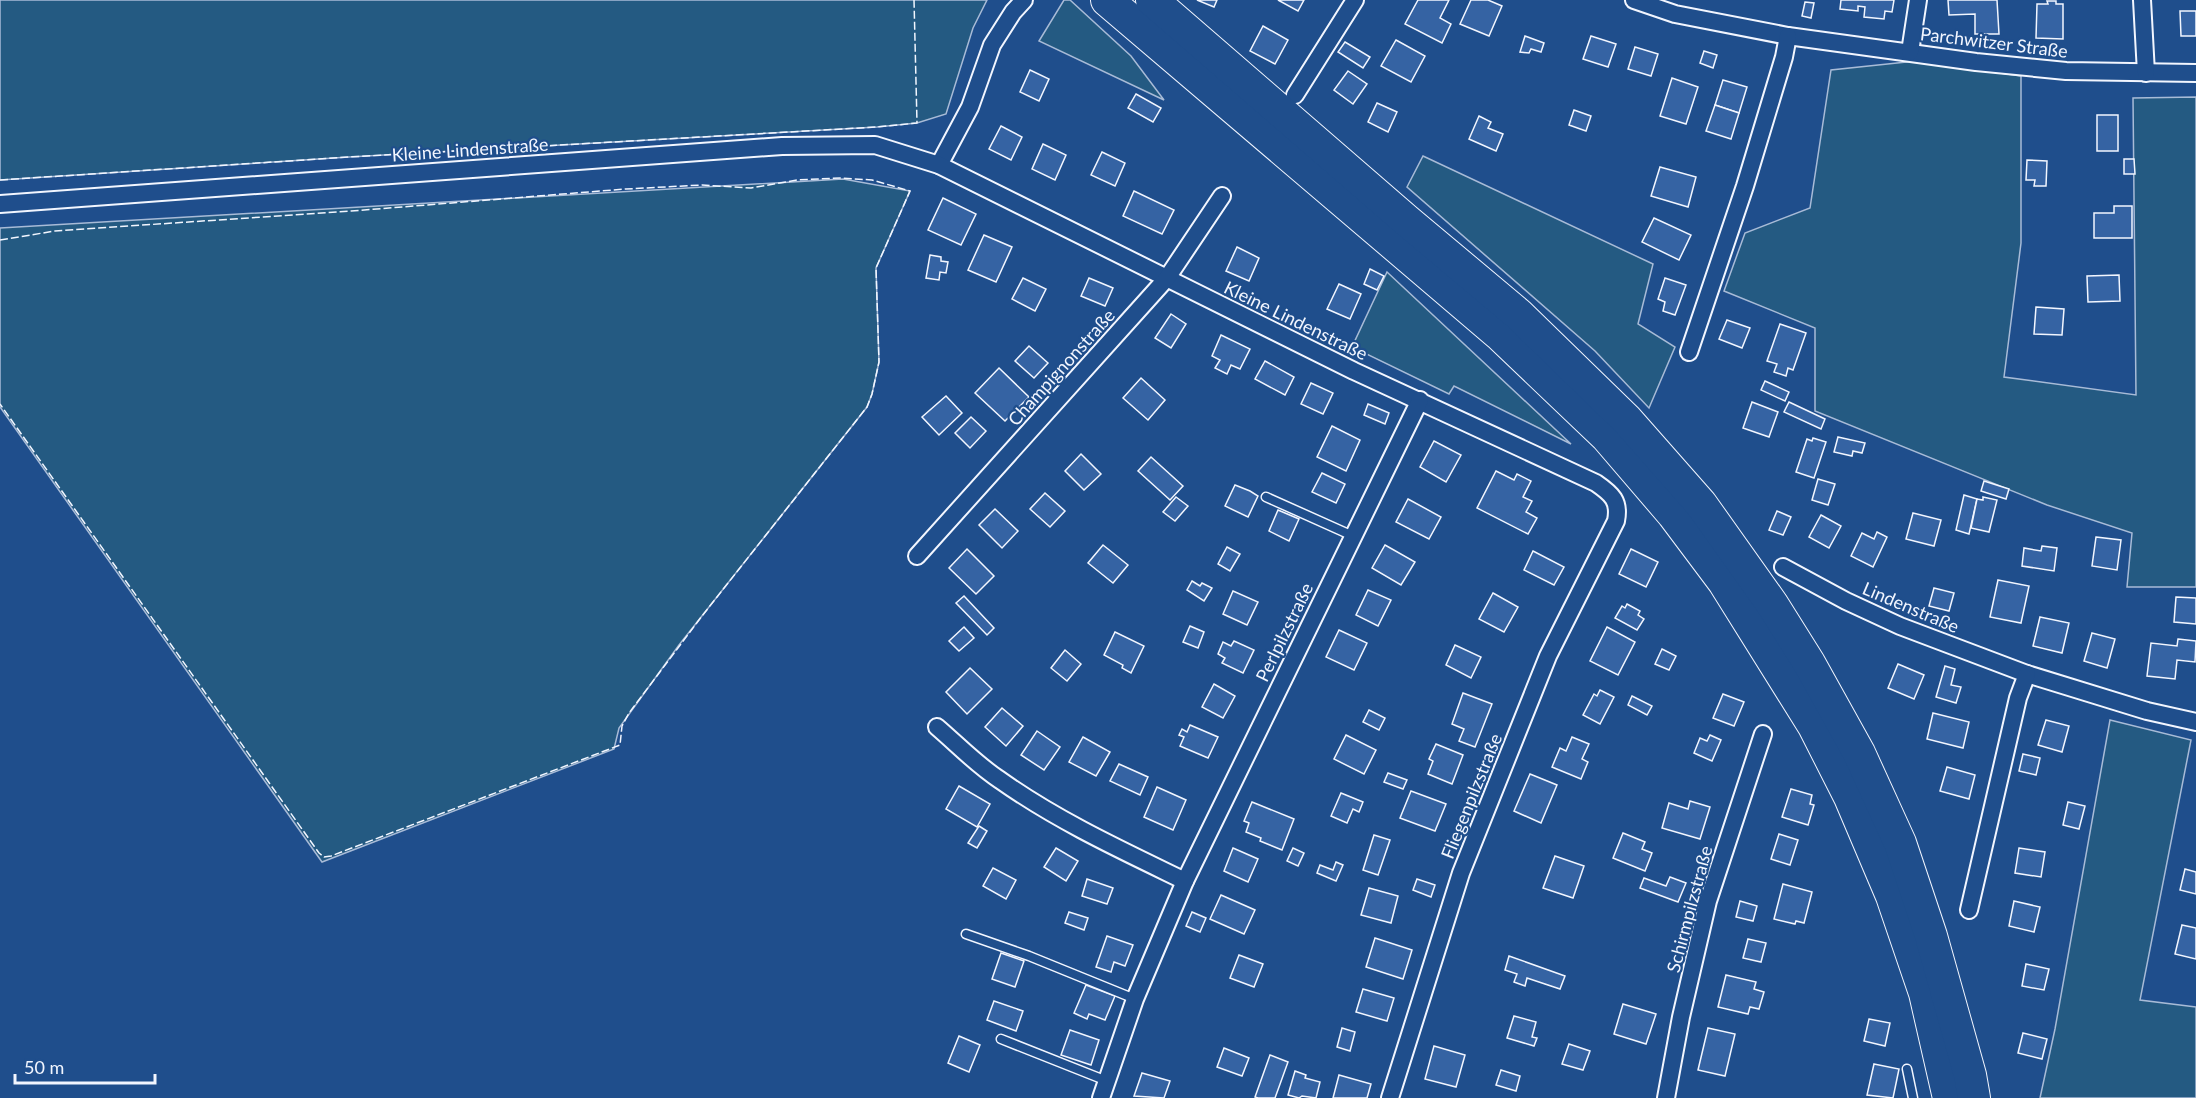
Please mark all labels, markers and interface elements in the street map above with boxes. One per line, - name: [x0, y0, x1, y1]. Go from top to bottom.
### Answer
- street label: Parchwitzer Straße: [1919, 22, 2069, 62]
- street label: Kleine Lindenstraße: [391, 133, 549, 165]
- street label: Kleine Lindenstraße: [1221, 276, 1371, 364]
- street label: Champignonstraße: [1003, 304, 1119, 430]
- street label: Lindenstraße: [1859, 577, 1963, 637]
- street label: Perlpilzstraße: [1251, 579, 1317, 685]
- street label: Fliegenpilzstraße: [1436, 730, 1506, 862]
- street label: Schirmpilzstraße: [1662, 843, 1716, 975]
- scale bar: [15, 1047, 154, 1085]
- text: 50 m: [24, 1056, 64, 1078]

